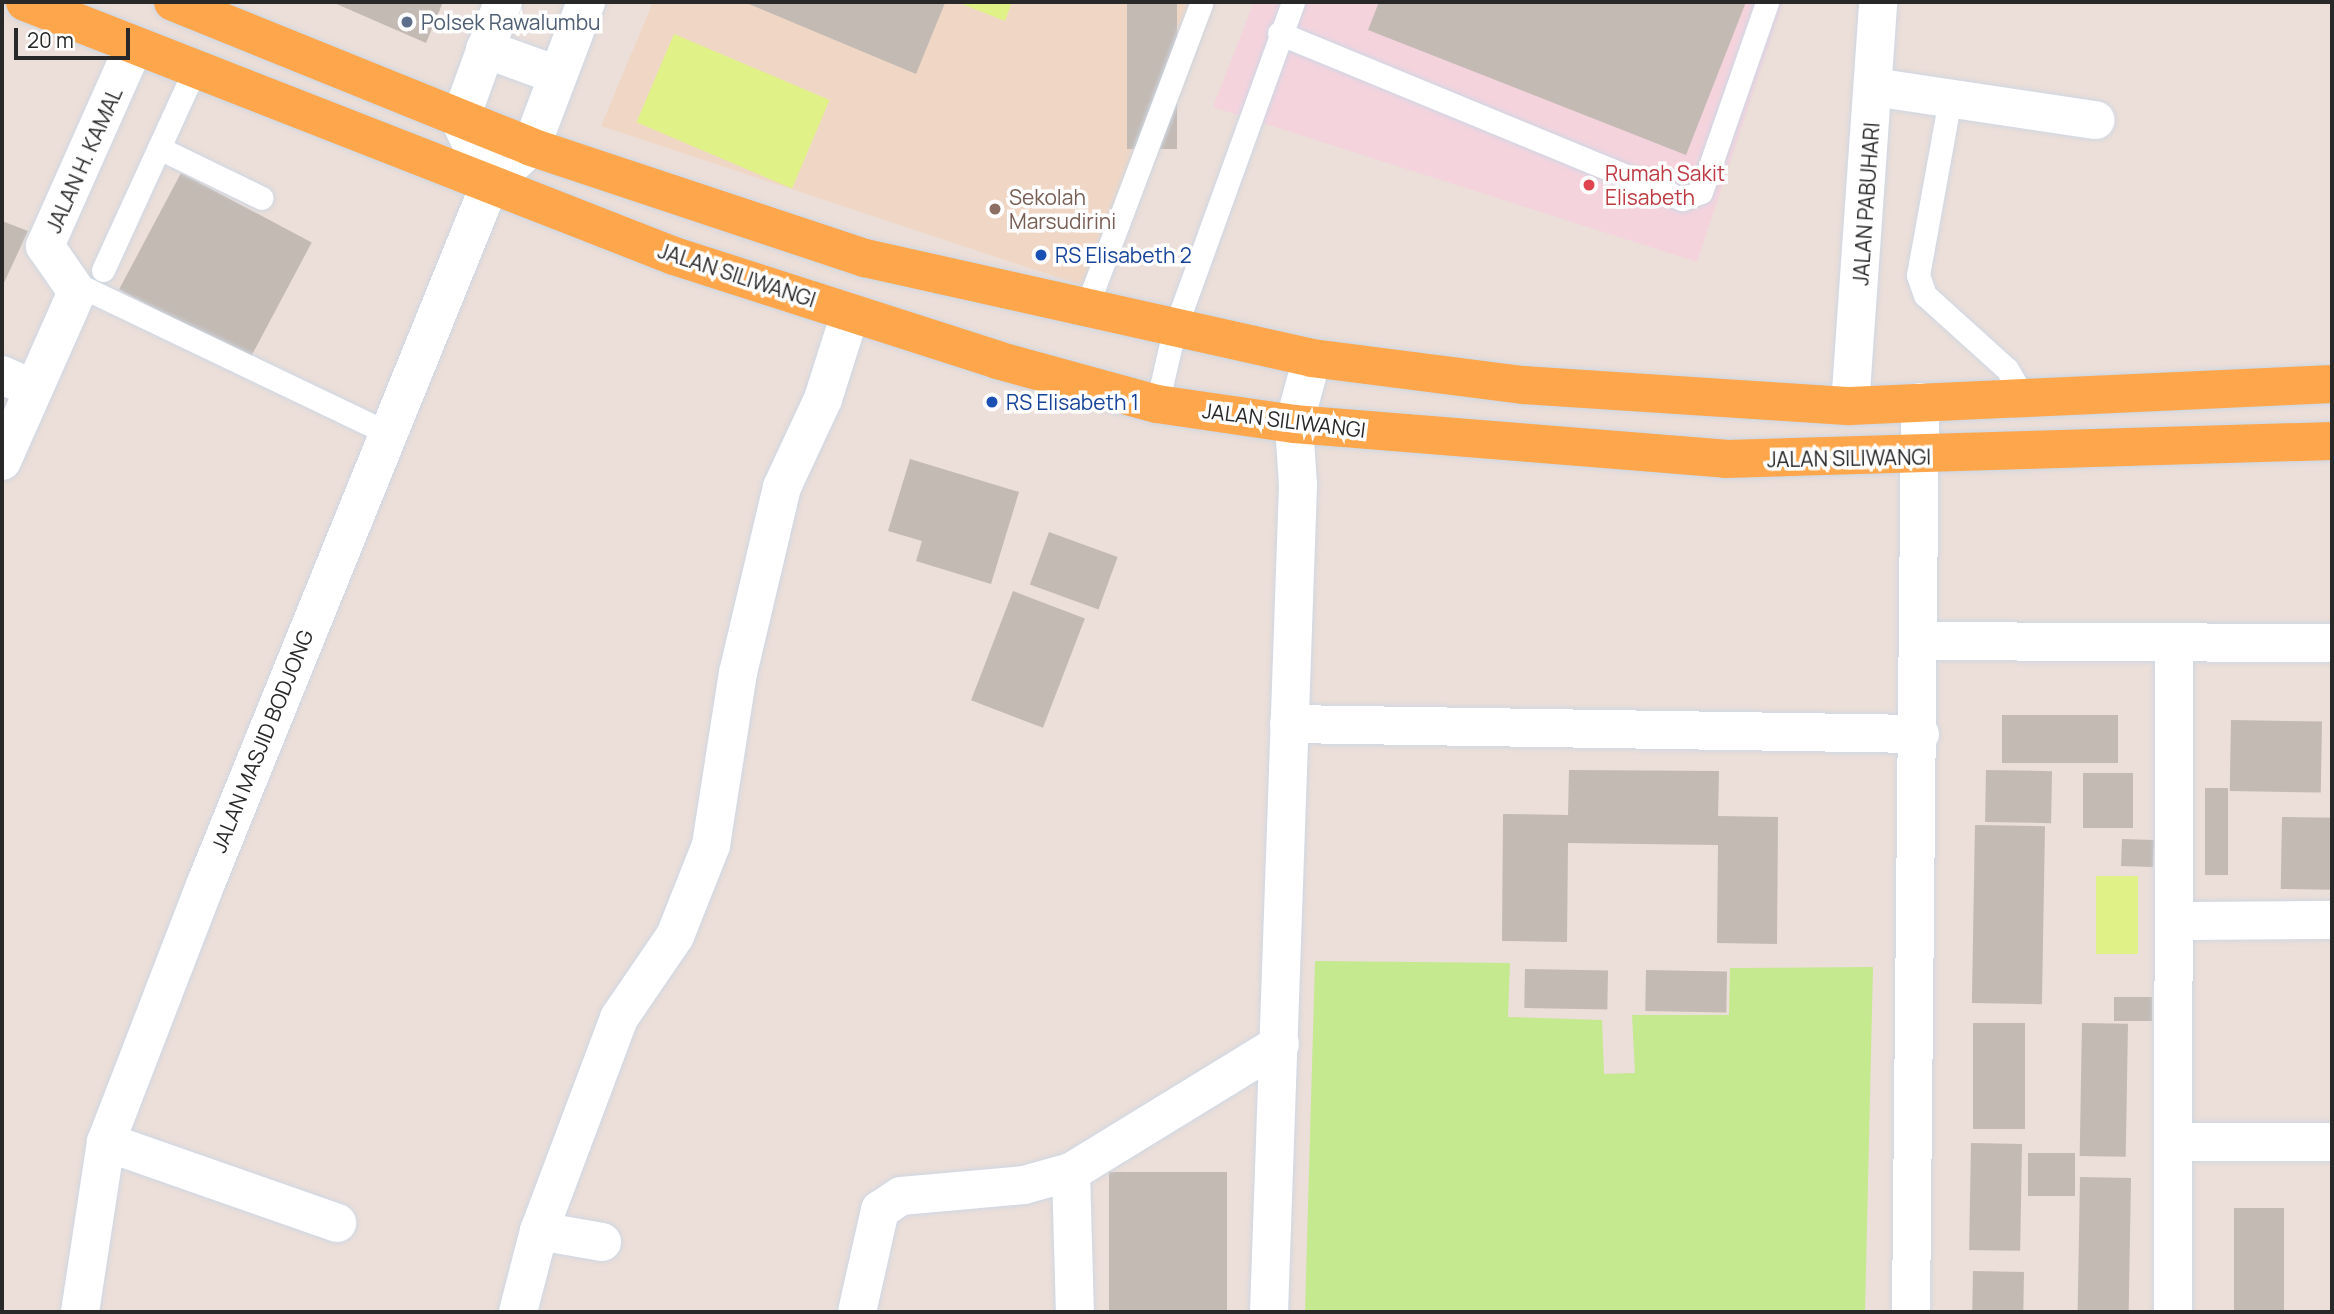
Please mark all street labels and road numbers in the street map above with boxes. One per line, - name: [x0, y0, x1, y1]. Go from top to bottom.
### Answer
- street label: JALAN H. KAMAL: [41, 83, 127, 237]
- street label: JALAN PABUHARI: [1848, 122, 1884, 286]
- street label: JALAN SILIWANGI: [655, 238, 819, 312]
- street label: JALAN SILIWANGI: [1201, 397, 1367, 443]
- street label: JALAN SILIWANGI: [1767, 444, 1931, 472]
- street label: JALAN MASJID BODJONG: [206, 626, 318, 856]

